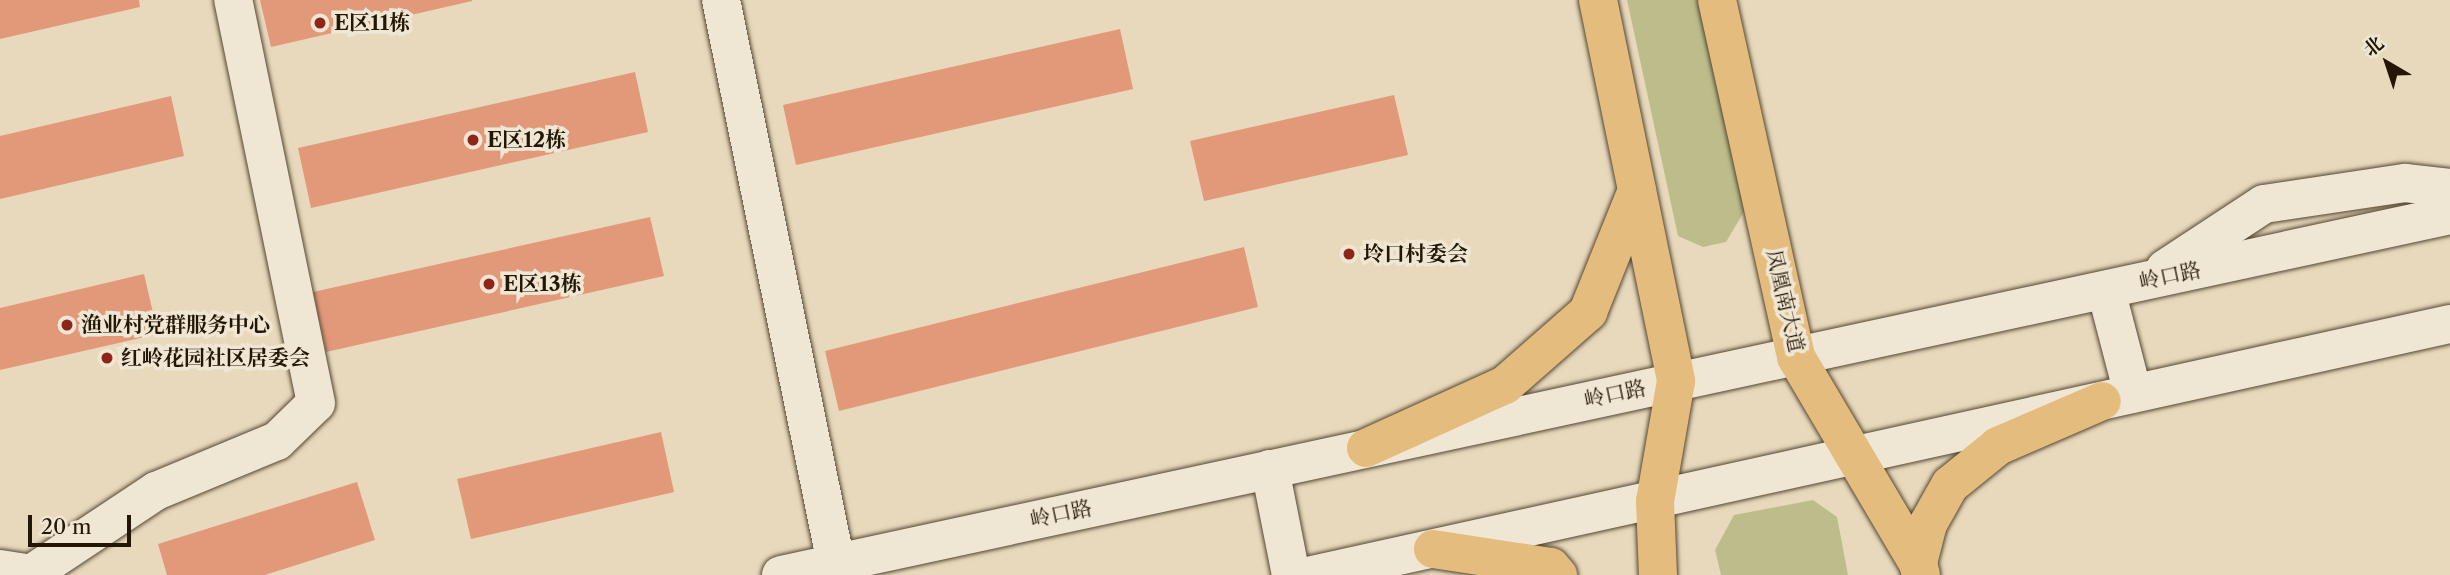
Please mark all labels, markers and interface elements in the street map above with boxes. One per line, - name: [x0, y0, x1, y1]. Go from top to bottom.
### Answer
- place label: E区11栋: [334, 10, 410, 36]
- marker: E区11栋: [312, 15, 328, 31]
- north arrow: [2352, 28, 2422, 98]
- text: 北: [2359, 31, 2388, 61]
- place label: E区12栋: [487, 127, 566, 153]
- marker: E区12栋: [465, 132, 481, 148]
- place label: 坽口村委会: [1363, 241, 1468, 267]
- marker: 坽口村委会: [1341, 246, 1357, 262]
- street label: 凤凰南大道: [1761, 247, 1809, 355]
- street label: 岭口路: [2137, 257, 2203, 295]
- place label: E区13栋: [503, 271, 582, 297]
- marker: E区13栋: [481, 276, 497, 292]
- place label: 渔业村党群服务中心: [81, 312, 270, 338]
- marker: 渔业村党群服务中心: [59, 317, 75, 333]
- place label: 红岭花园社区居委会: [121, 345, 310, 371]
- marker: 红岭花园社区居委会: [99, 350, 115, 366]
- street label: 岭口路: [1582, 375, 1648, 413]
- street label: 岭口路: [1028, 495, 1094, 533]
- scale bar: [32, 502, 135, 546]
- text: 20 m: [41, 514, 92, 539]

